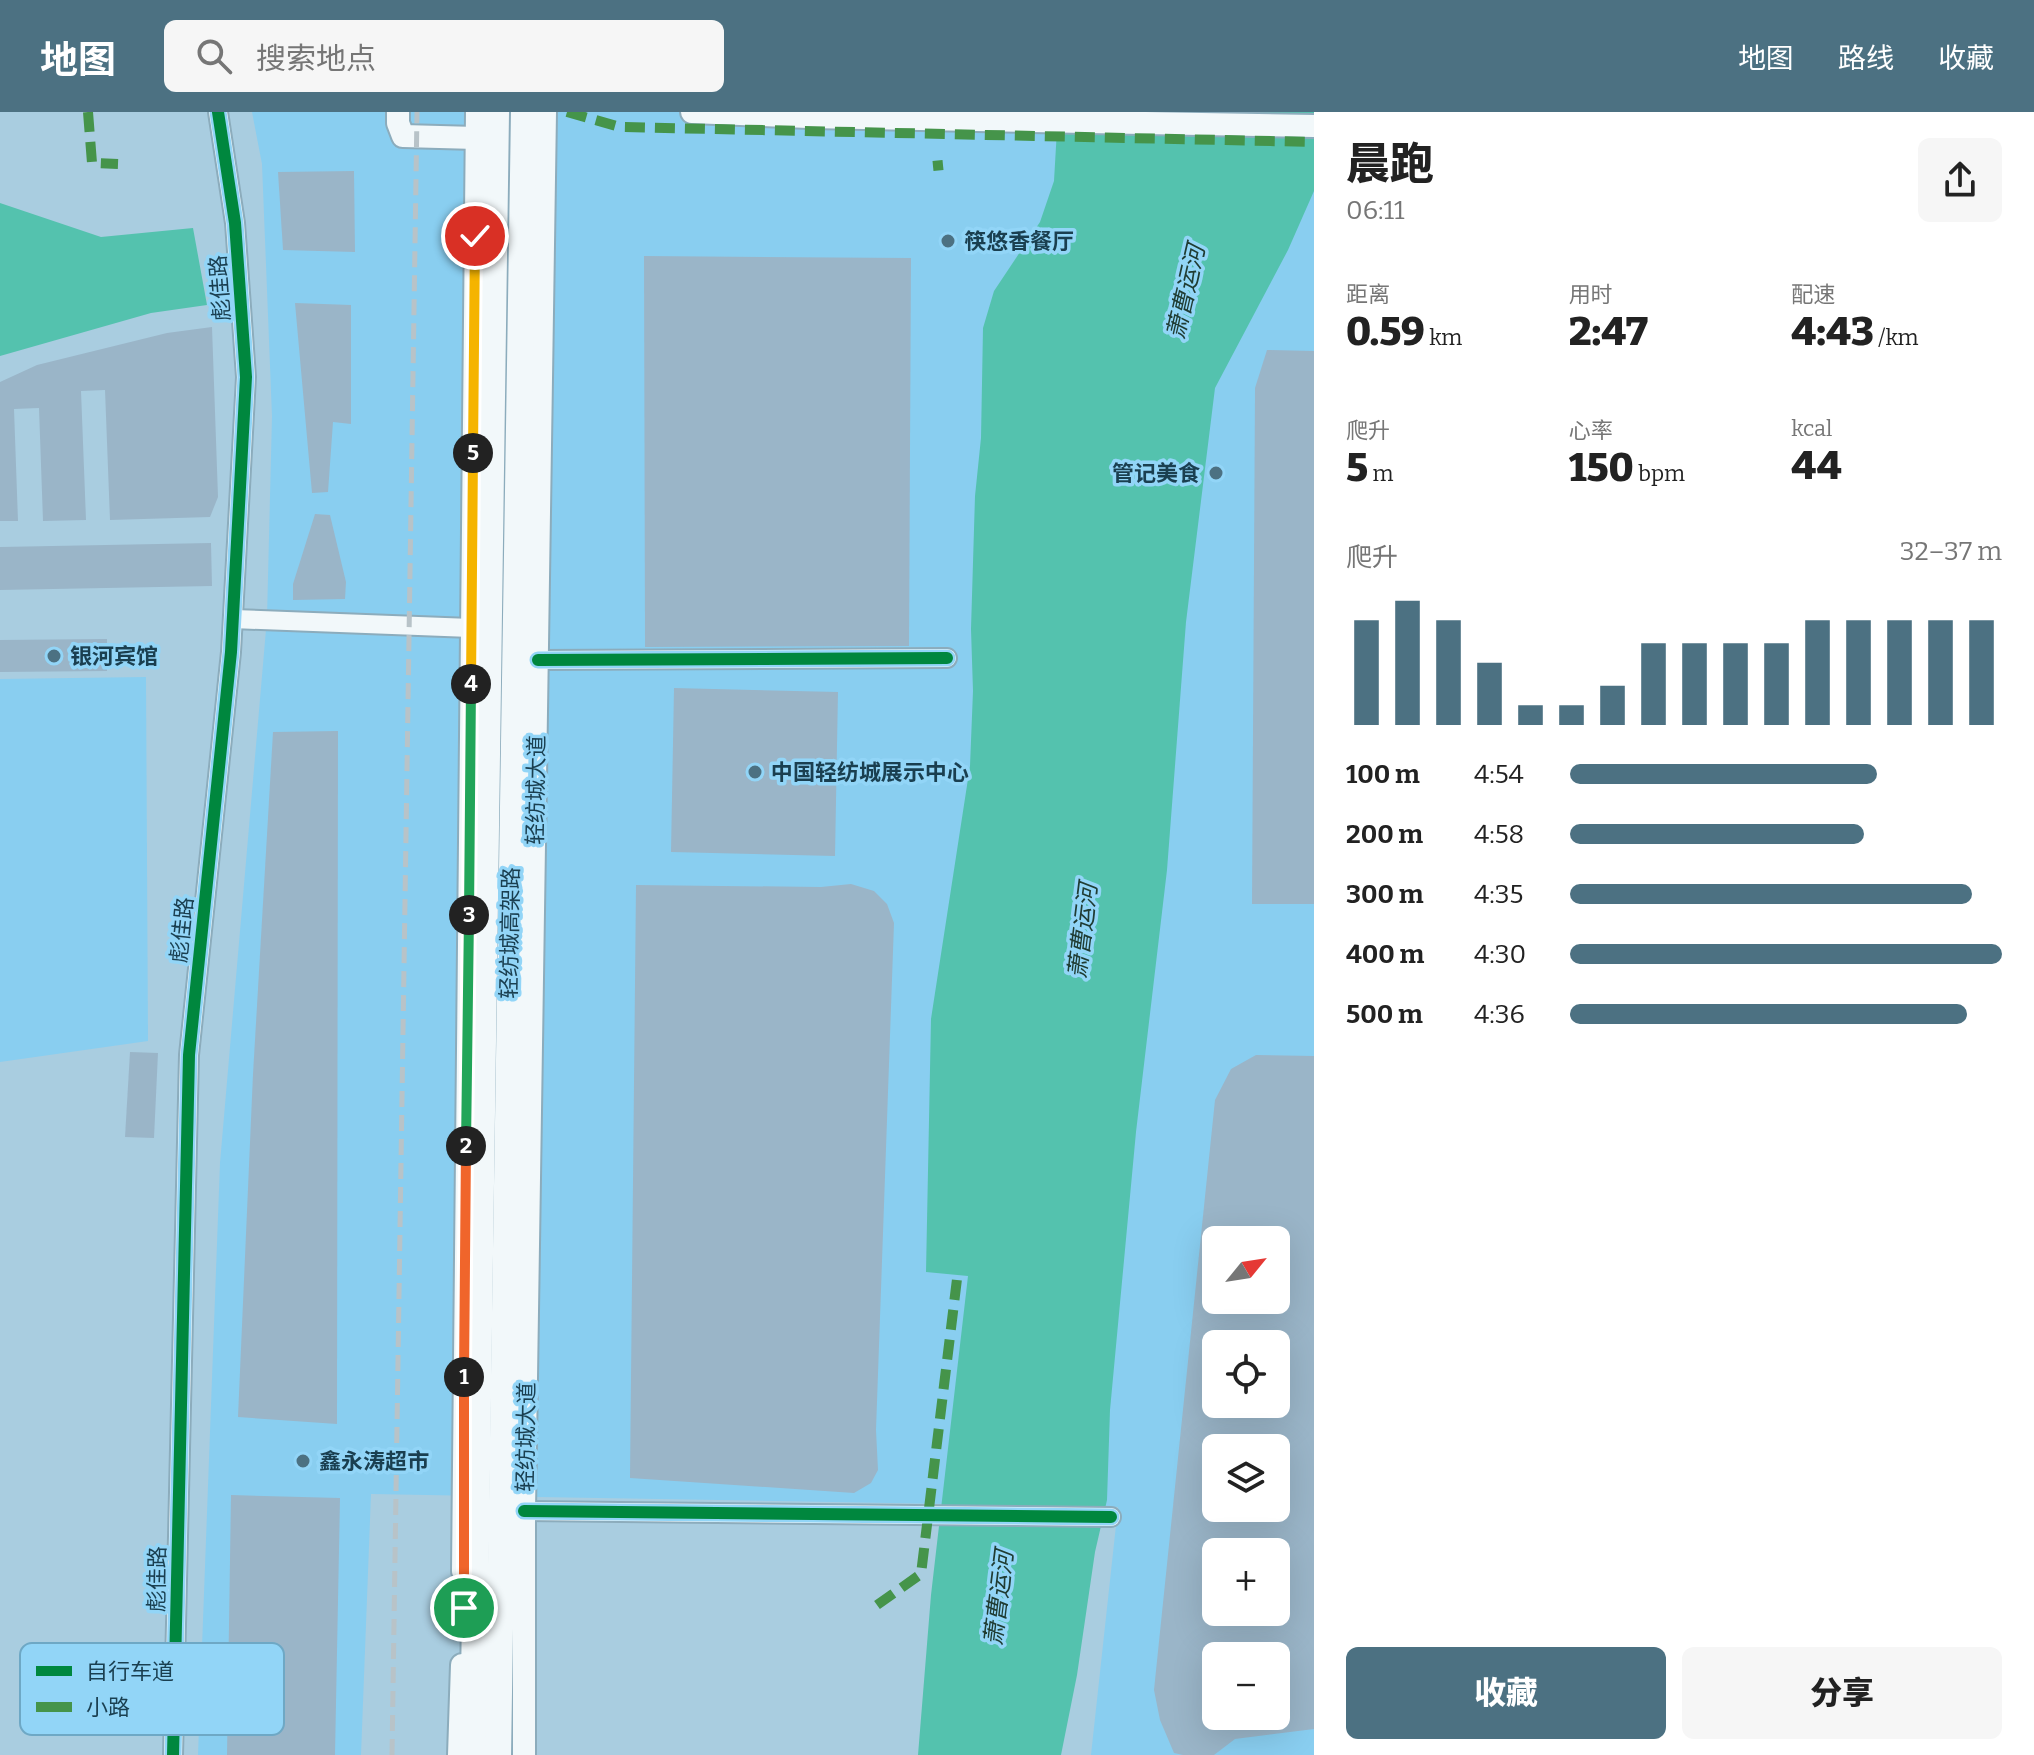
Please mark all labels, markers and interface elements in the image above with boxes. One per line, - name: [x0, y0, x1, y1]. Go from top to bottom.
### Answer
- search box: [164, 20, 724, 92]
- icon: search: [192, 34, 236, 78]
- text: 地图: [40, 37, 116, 83]
- text: 搜索地点: [256, 41, 376, 77]
- text: 地图: [1738, 42, 1794, 75]
- text: 路线: [1838, 42, 1894, 75]
- text: 收藏: [1938, 42, 1994, 75]
- text: 晨跑: [1346, 138, 1434, 191]
- button: share: [1918, 138, 2002, 222]
- text: 06:11: [1346, 195, 1405, 226]
- pin: [441, 202, 509, 270]
- icon: check: [453, 214, 497, 258]
- place label: 筷悠香餐厅: [964, 228, 1074, 255]
- marker: 筷悠香餐厅: [939, 232, 957, 250]
- water label: 萧曹运河: [1162, 238, 1211, 342]
- street label: 彪佳路: [204, 254, 236, 322]
- text: 距离: [1346, 281, 1390, 308]
- text: 用时: [1569, 281, 1613, 308]
- text: 配速: [1791, 281, 1835, 308]
- text: 0.59: [1346, 308, 1425, 356]
- text: 2:47: [1569, 308, 1648, 356]
- text: 4:43: [1791, 308, 1874, 356]
- text: km: [1425, 324, 1462, 351]
- text: /km: [1874, 324, 1919, 351]
- text: kcal: [1791, 415, 1832, 442]
- text: 爬升: [1346, 417, 1390, 444]
- text: 心率: [1569, 417, 1613, 444]
- pin: 5: [453, 433, 493, 473]
- text: 5: [467, 439, 479, 466]
- text: 44: [1791, 442, 1842, 490]
- text: 5: [1346, 444, 1368, 492]
- text: 150: [1569, 444, 1634, 492]
- place label: 管记美食: [1112, 460, 1200, 487]
- text: m: [1368, 460, 1394, 487]
- text: bpm: [1634, 460, 1685, 487]
- marker: 管记美食: [1207, 464, 1225, 482]
- text: 32–37 m: [1900, 536, 2002, 567]
- text: 爬升: [1346, 542, 1398, 573]
- place label: 银河宾馆: [70, 643, 158, 670]
- marker: 银河宾馆: [45, 647, 63, 665]
- pin: 4: [451, 664, 491, 704]
- text: 4: [464, 670, 478, 697]
- street label: 轻纺城大道: [522, 735, 550, 845]
- place label: 中国轻纺城展示中心: [771, 759, 969, 786]
- text: 100 m: [1346, 759, 1420, 790]
- text: 4:54: [1474, 759, 1524, 790]
- marker: 中国轻纺城展示中心: [746, 763, 764, 781]
- text: 200 m: [1346, 819, 1423, 850]
- text: 4:58: [1474, 819, 1524, 850]
- street label: 轻纺城高架路: [495, 867, 525, 999]
- water label: 萧曹运河: [1063, 878, 1103, 980]
- text: 300 m: [1346, 879, 1423, 910]
- text: 4:35: [1474, 879, 1523, 910]
- pin: 3: [449, 895, 489, 935]
- street label: 彪佳路: [165, 896, 199, 964]
- text: 3: [463, 901, 475, 928]
- text: 400 m: [1346, 939, 1424, 970]
- text: 4:30: [1474, 939, 1526, 970]
- text: 500 m: [1346, 999, 1423, 1030]
- text: 4:36: [1474, 999, 1525, 1030]
- pin: 2: [446, 1126, 486, 1166]
- text: 2: [460, 1132, 472, 1159]
- north arrow: [1202, 1226, 1290, 1314]
- map controls: [1202, 1226, 1290, 1730]
- button: locate: [1202, 1330, 1290, 1418]
- pin: 1: [444, 1357, 484, 1397]
- text: 1: [459, 1363, 469, 1390]
- street label: 轻纺城大道: [512, 1382, 540, 1492]
- button: layers: [1202, 1434, 1290, 1522]
- place label: 鑫永涛超市: [319, 1448, 429, 1475]
- marker: 鑫永涛超市: [294, 1452, 312, 1470]
- button: +: [1202, 1538, 1290, 1626]
- water label: 萧曹运河: [979, 1545, 1019, 1647]
- street label: 彪佳路: [143, 1546, 171, 1612]
- pin: [430, 1574, 498, 1642]
- icon: arrive: [442, 1586, 486, 1630]
- button: −: [1202, 1642, 1290, 1730]
- legend: [20, 1643, 284, 1735]
- button: 收藏: [1346, 1647, 1666, 1739]
- button: 分享: [1682, 1647, 2002, 1739]
- text: 自行车道: [86, 1658, 174, 1685]
- text: 小路: [86, 1694, 130, 1721]

